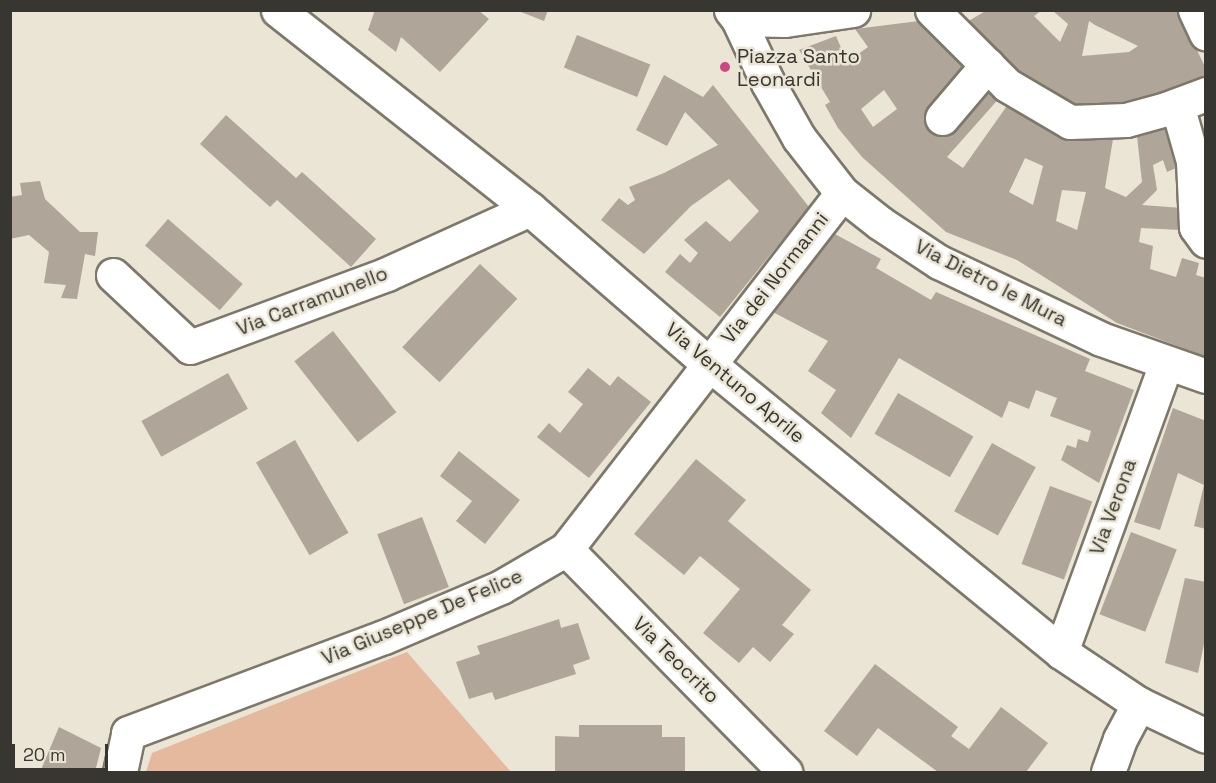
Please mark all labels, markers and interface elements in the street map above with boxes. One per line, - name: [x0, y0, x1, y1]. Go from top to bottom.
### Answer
- place label: Piazza Santo Leonardi: [737, 44, 860, 91]
- marker: Piazza Santo Leonardi: [718, 60, 732, 74]
- street label: Via dei Normanni: [716, 208, 834, 348]
- street label: Via Dietro le Mura: [911, 234, 1071, 332]
- street label: Via Carramunello: [233, 261, 391, 341]
- street label: Via Ventuno Aprile: [660, 317, 810, 449]
- street label: Via Verona: [1085, 456, 1141, 558]
- street label: Via Giuseppe De Felice: [318, 564, 526, 670]
- street label: Via Teocrito: [627, 611, 725, 709]
- scale bar: [15, 732, 111, 770]
- text: 20 m: [23, 743, 66, 766]

